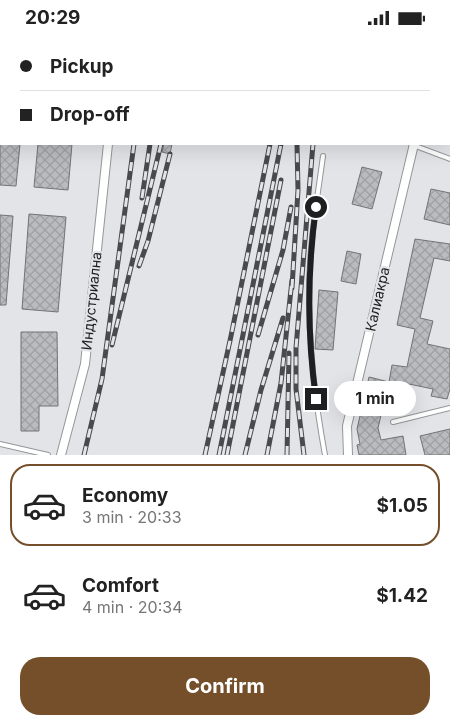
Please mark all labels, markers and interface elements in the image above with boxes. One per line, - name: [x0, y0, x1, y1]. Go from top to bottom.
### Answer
- text: 20:29: [25, 6, 80, 29]
- text: Pickup: [50, 55, 113, 78]
- text: Drop-off: [50, 103, 130, 126]
- route start: [305, 196, 327, 218]
- street label: Индустриална: [77, 251, 105, 351]
- street label: Калиакра: [361, 265, 393, 333]
- callout: 1 min: [334, 381, 416, 417]
- route end: [305, 388, 327, 410]
- text: 1 min: [355, 388, 395, 408]
- icon: car: [22, 483, 67, 528]
- text: Economy: [82, 484, 168, 507]
- text: $1.05: [377, 494, 428, 517]
- text: 3 min · 20:33: [82, 507, 182, 527]
- icon: car: [22, 573, 67, 618]
- text: Comfort: [82, 574, 159, 597]
- text: $1.42: [376, 584, 428, 607]
- text: 4 min · 20:34: [82, 597, 182, 617]
- button: Confirm: [20, 657, 430, 715]

